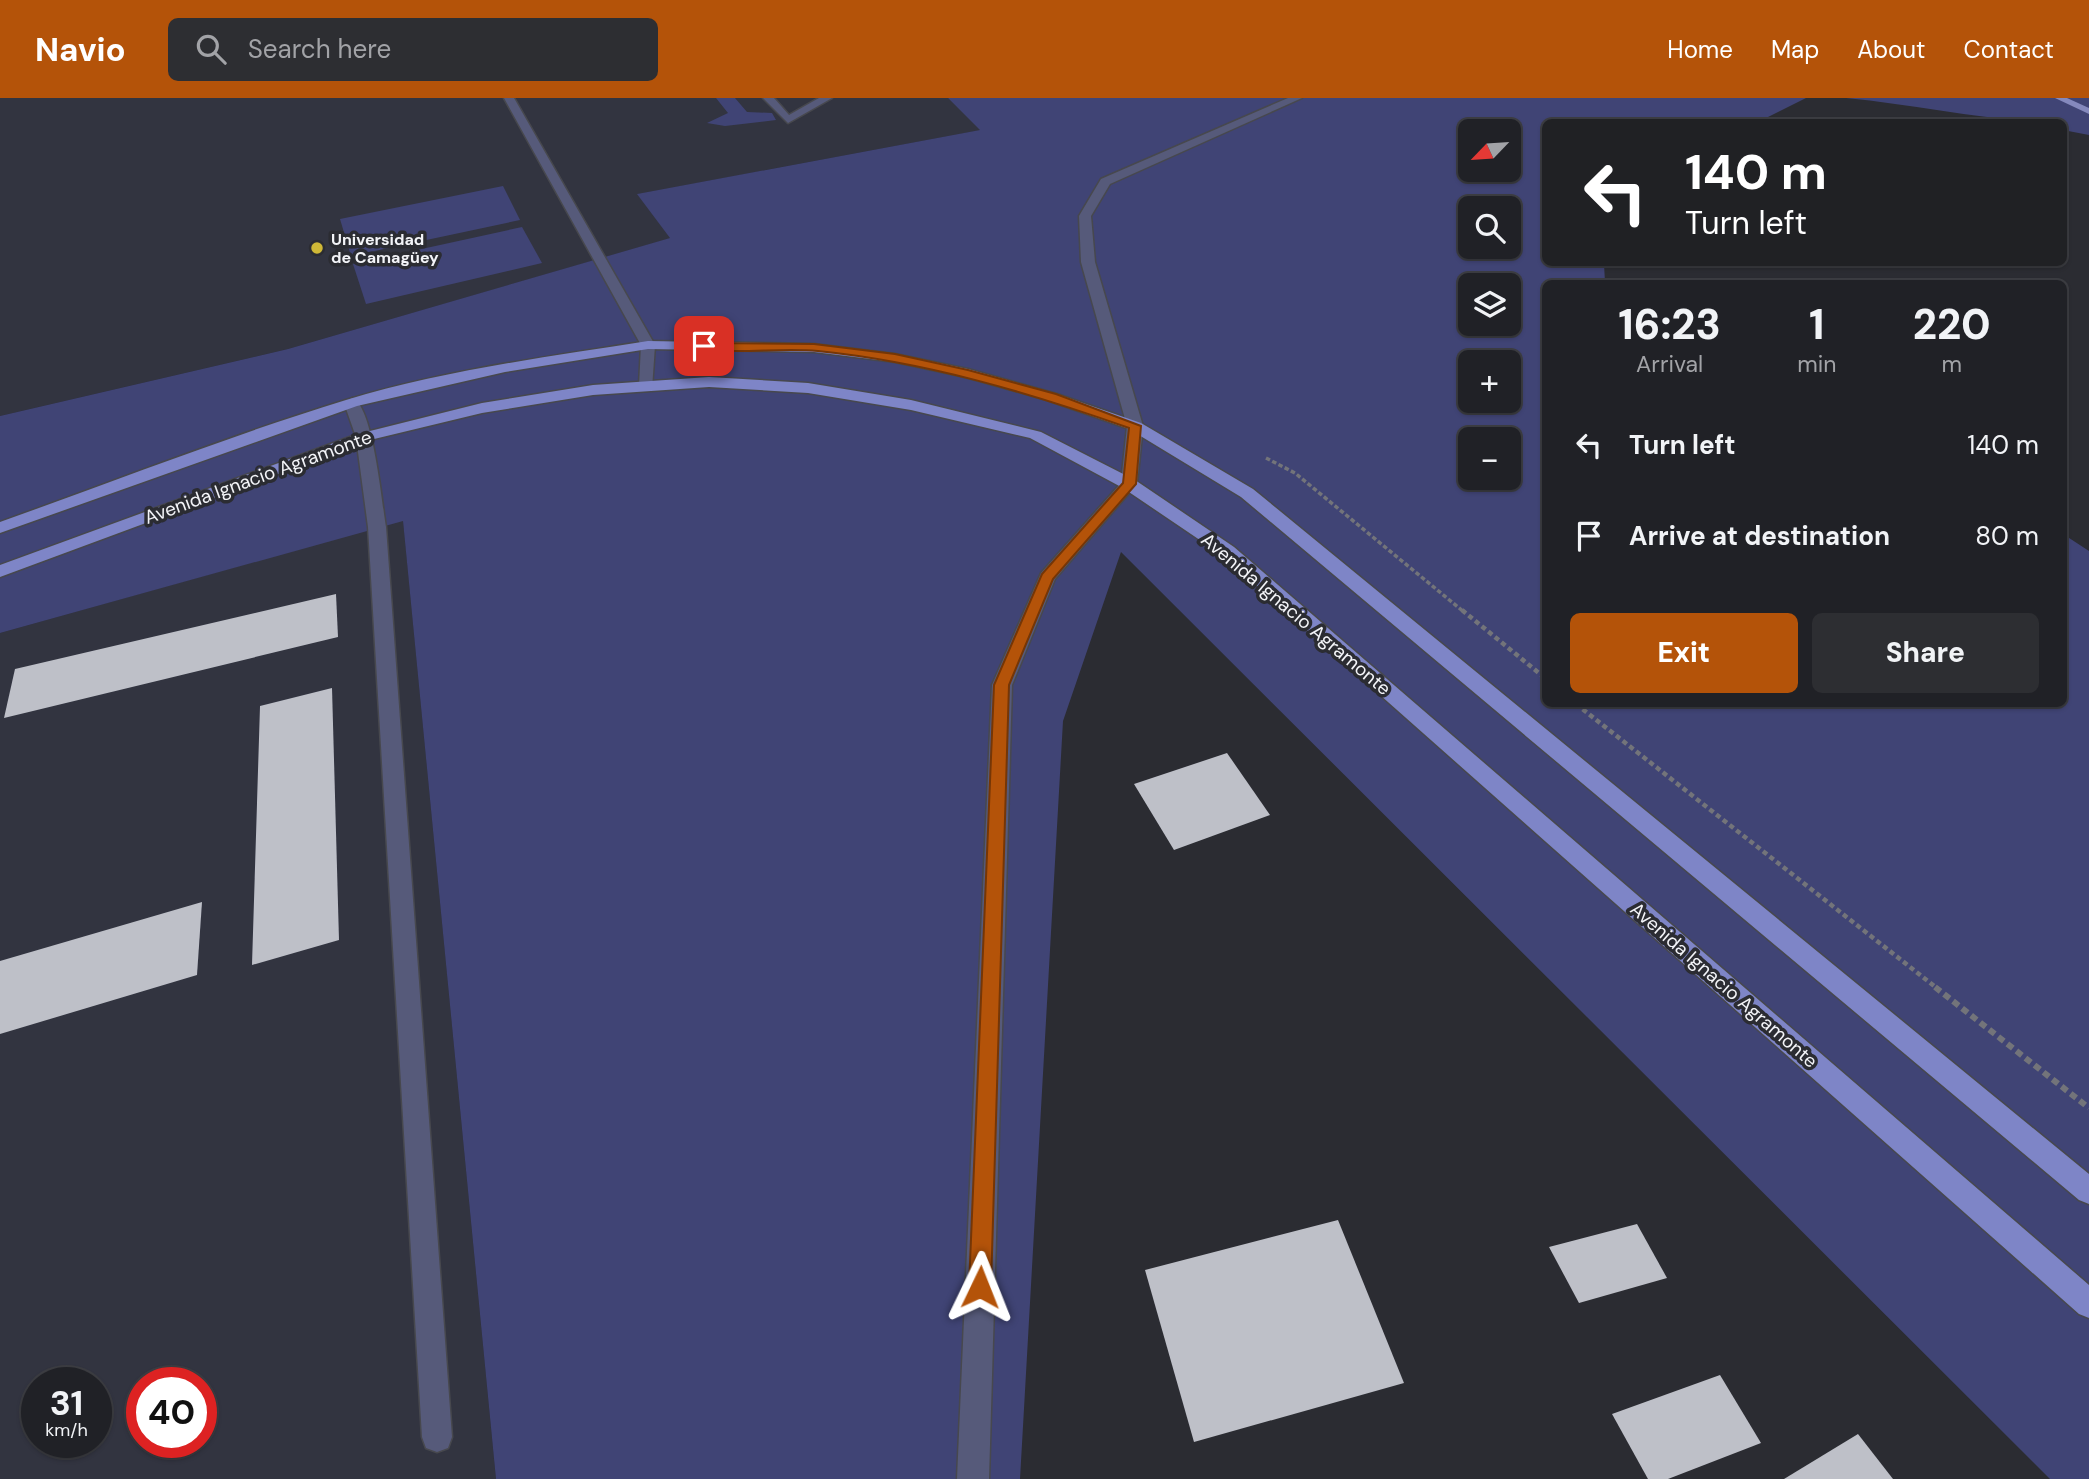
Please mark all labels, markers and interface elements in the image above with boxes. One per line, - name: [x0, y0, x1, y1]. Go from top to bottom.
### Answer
- search box: [168, 18, 658, 81]
- text: Navio: [35, 28, 126, 71]
- icon: search: [192, 30, 230, 68]
- text: Search here: [248, 32, 391, 66]
- text: Home: [1667, 34, 1733, 65]
- text: Map: [1771, 34, 1819, 65]
- text: About: [1857, 34, 1926, 65]
- text: Contact: [1964, 34, 2054, 65]
- north arrow: [1458, 119, 1521, 182]
- map controls: [1458, 119, 1521, 490]
- text: 140 m: [1685, 140, 1827, 204]
- icon: left: [1570, 147, 1661, 238]
- button: search: [1458, 196, 1521, 259]
- text: Turn left: [1685, 202, 1807, 244]
- place label: Universidad de Camagüey: [331, 229, 439, 268]
- marker: Universidad de Camagüey: [309, 240, 325, 256]
- button: layers: [1458, 273, 1521, 336]
- text: 16:23: [1618, 297, 1721, 352]
- text: 1: [1809, 297, 1825, 352]
- text: 220: [1913, 297, 1991, 352]
- pin: [674, 316, 734, 376]
- icon: arrive: [685, 327, 723, 365]
- text: Arrival: [1636, 349, 1703, 379]
- text: min: [1797, 349, 1836, 379]
- text: m: [1941, 349, 1962, 379]
- button: +: [1458, 350, 1521, 413]
- street label: Avenida Ignacio Agramonte: [141, 424, 375, 530]
- icon: left: [1570, 426, 1608, 464]
- button: −: [1458, 427, 1521, 490]
- text: Turn left: [1629, 428, 1736, 462]
- text: 140 m: [1967, 428, 2039, 462]
- icon: arrive: [1570, 517, 1608, 555]
- text: Arrive at destination: [1629, 519, 1890, 553]
- text: 80 m: [1975, 519, 2039, 553]
- street label: Avenida Ignacio Agramonte: [1196, 527, 1396, 701]
- button: Exit: [1570, 613, 1798, 693]
- button: Share: [1812, 613, 2039, 693]
- street label: Avenida Ignacio Agramonte: [1625, 897, 1823, 1073]
- position arrow: [943, 1250, 1017, 1324]
- speed limit sign: 40: [126, 1367, 217, 1458]
- text: 31: [50, 1380, 83, 1426]
- text: km/h: [45, 1418, 88, 1442]

